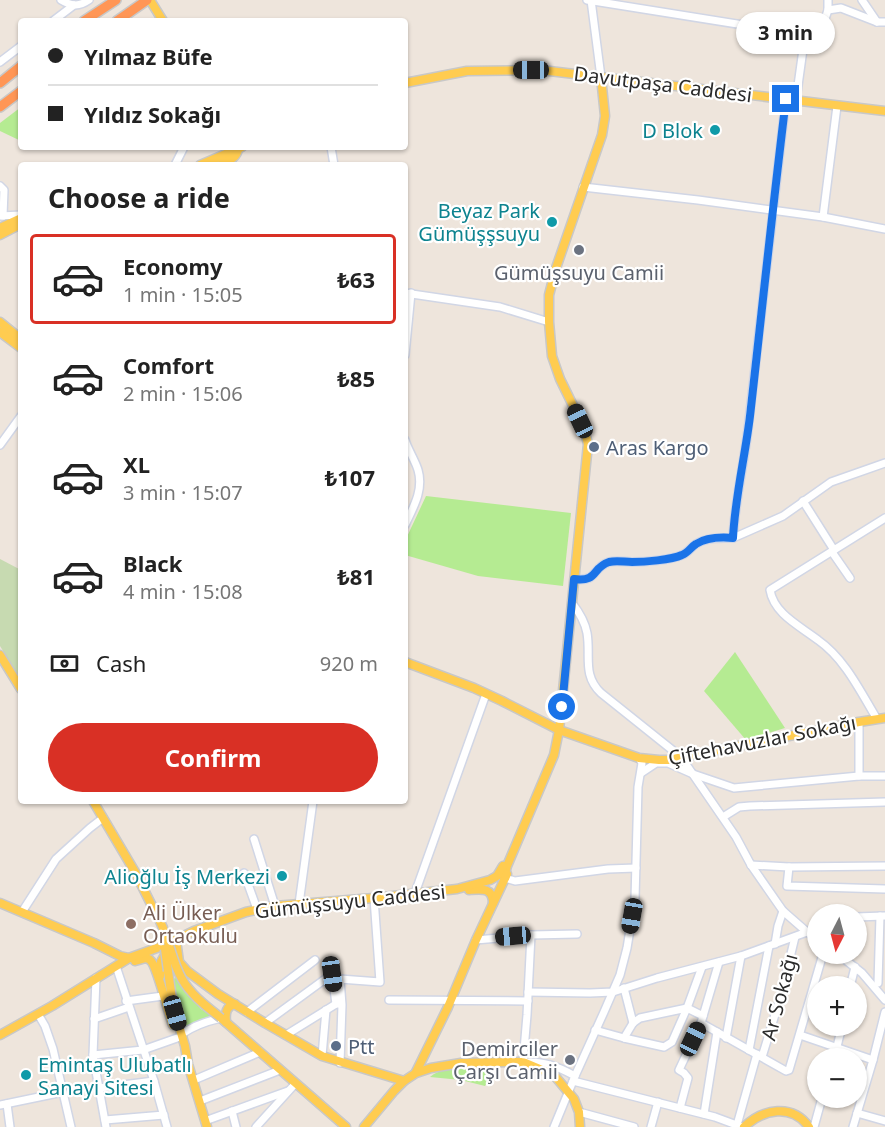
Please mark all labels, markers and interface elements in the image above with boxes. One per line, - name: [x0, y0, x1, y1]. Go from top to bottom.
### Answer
- callout: 3 min: [736, 12, 836, 54]
- text: 3 min: [758, 19, 813, 46]
- text: Yılmaz Büfe: [84, 41, 213, 71]
- street label: Davutpaşa Caddesi: [572, 60, 754, 108]
- car: [513, 61, 549, 79]
- route end: [772, 85, 799, 112]
- text: Yıldız Sokağı: [84, 99, 221, 129]
- place label: D Blok: [642, 117, 703, 144]
- marker: D Blok: [708, 123, 722, 137]
- text: Choose a ride: [48, 179, 230, 216]
- place label: Beyaz Park Gümüşşsuyu: [418, 197, 540, 247]
- marker: Beyaz Park Gümüşşsuyu: [545, 215, 559, 229]
- marker: Gümüşsuyu Camii: [572, 243, 586, 257]
- text: Economy: [123, 251, 222, 281]
- icon: car: [51, 252, 105, 306]
- place label: Gümüşsuyu Camii: [494, 259, 664, 286]
- text: ₺63: [337, 264, 375, 294]
- text: 1 min · 15:05: [123, 281, 243, 308]
- text: Comfort: [123, 350, 214, 380]
- icon: car: [51, 351, 105, 405]
- text: ₺85: [337, 363, 375, 393]
- text: 2 min · 15:06: [123, 380, 243, 407]
- car: [564, 401, 596, 441]
- place label: Aras Kargo: [606, 434, 709, 461]
- marker: Aras Kargo: [587, 440, 601, 454]
- text: XL: [123, 449, 150, 479]
- icon: car: [51, 450, 105, 504]
- text: ₺107: [325, 462, 375, 492]
- text: 3 min · 15:07: [123, 479, 243, 506]
- text: Black: [123, 548, 182, 578]
- icon: car: [51, 549, 105, 603]
- text: ₺81: [337, 561, 375, 591]
- text: 4 min · 15:08: [123, 578, 243, 605]
- icon: cash: [48, 647, 81, 680]
- text: Cash: [96, 648, 146, 678]
- text: 920 m: [320, 650, 378, 677]
- route start: [548, 693, 575, 720]
- street label: Çiftehavuzlar Sokağı: [666, 709, 858, 771]
- button: Confirm: [48, 723, 378, 792]
- place label: Alioğlu İş Merkezi: [104, 863, 270, 890]
- marker: Alioğlu İş Merkezi: [275, 869, 289, 883]
- street label: Gümüşsuyu Caddesi: [253, 878, 447, 924]
- car: [620, 897, 644, 935]
- place label: Ali Ülker Ortaokulu: [143, 899, 238, 949]
- north arrow: [807, 904, 867, 964]
- map controls: [807, 904, 867, 1108]
- marker: Ali Ülker Ortaokulu: [124, 917, 138, 931]
- car: [494, 925, 532, 947]
- street label: Ar Sokağı: [754, 951, 804, 1043]
- car: [321, 955, 343, 993]
- button: +: [807, 976, 867, 1036]
- car: [161, 993, 189, 1033]
- car: [677, 1019, 709, 1059]
- place label: Ptt: [348, 1033, 375, 1060]
- place label: Demirciler Çarşı Camii: [453, 1035, 558, 1085]
- marker: Ptt: [329, 1039, 343, 1053]
- button: −: [807, 1048, 867, 1108]
- place label: Emintaş Ulubatlı Sanayi Sitesi: [38, 1051, 192, 1101]
- marker: Demirciler Çarşı Camii: [563, 1053, 577, 1067]
- marker: Emintaş Ulubatlı Sanayi Sitesi: [19, 1068, 33, 1082]

